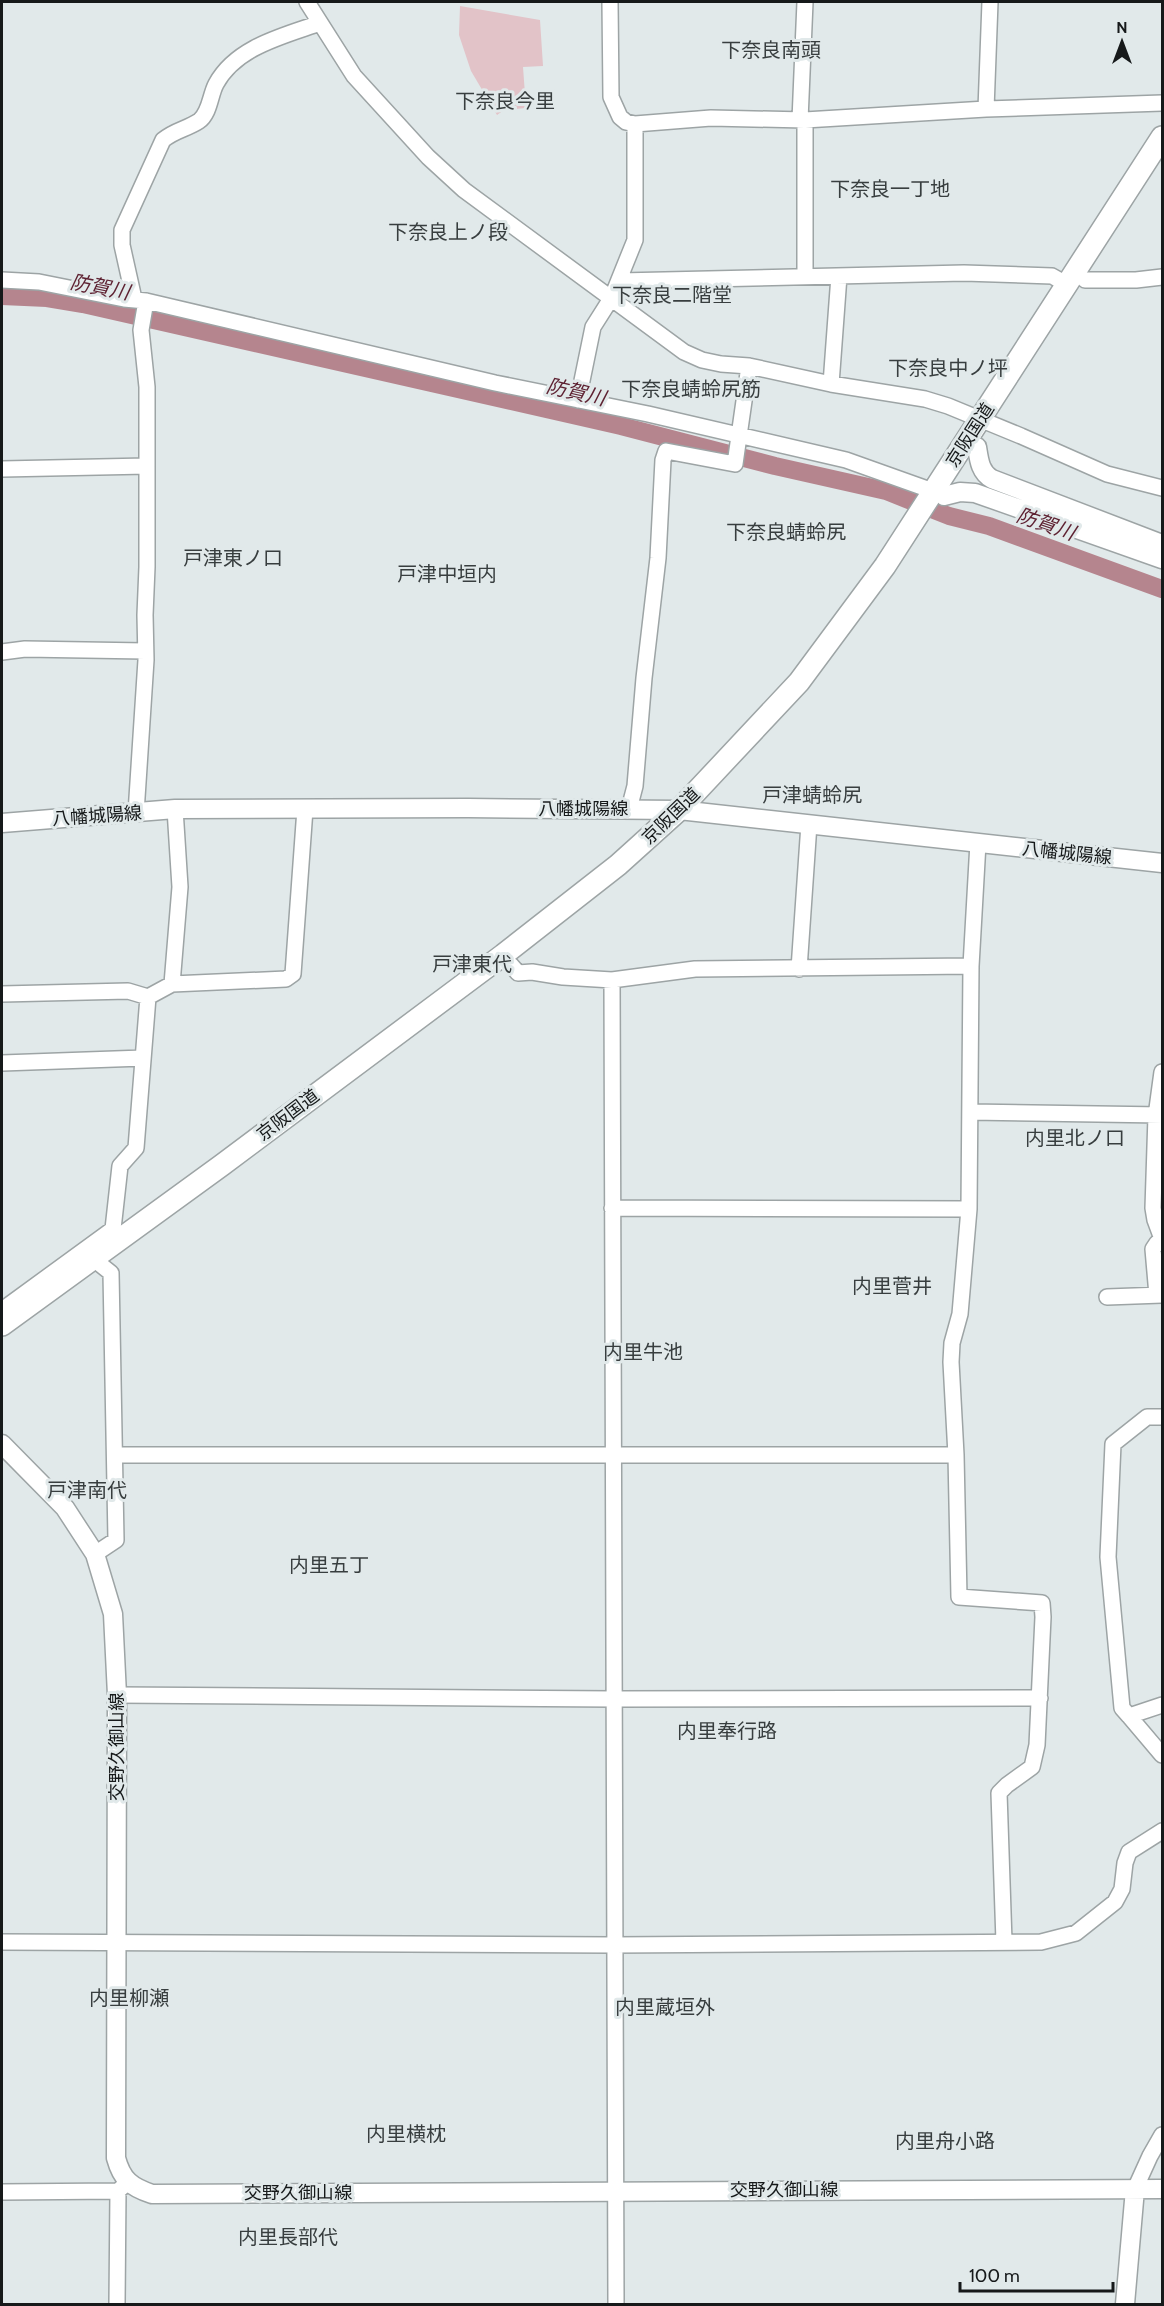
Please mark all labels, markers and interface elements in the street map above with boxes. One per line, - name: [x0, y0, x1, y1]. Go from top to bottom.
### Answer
- north arrow: [1092, 12, 1152, 72]
- text: N: [1116, 18, 1128, 37]
- district label: 下奈良南頭: [721, 38, 821, 62]
- district label: 下奈良今里: [455, 89, 555, 113]
- district label: 下奈良一丁地: [830, 177, 950, 201]
- district label: 下奈良上ノ段: [388, 220, 508, 244]
- water label: 防賀川: [68, 269, 134, 305]
- district label: 下奈良二階堂: [612, 283, 732, 307]
- district label: 下奈良中ノ坪: [888, 356, 1008, 380]
- water label: 防賀川: [544, 374, 610, 411]
- district label: 下奈良蜻蛉尻筋: [621, 377, 761, 401]
- street label: 京阪国道: [941, 399, 999, 471]
- water label: 防賀川: [1014, 503, 1080, 546]
- district label: 下奈良蜻蛉尻: [726, 520, 846, 544]
- district label: 戸津東ノ口: [183, 546, 283, 570]
- district label: 戸津中垣内: [397, 562, 497, 586]
- street label: 京阪国道: [637, 783, 705, 849]
- district label: 戸津蜻蛉尻: [762, 783, 862, 807]
- street label: 八幡城陽線: [538, 798, 628, 820]
- street label: 八幡城陽線: [51, 802, 143, 830]
- street label: 八幡城陽線: [1021, 837, 1113, 869]
- district label: 戸津東代: [432, 952, 512, 976]
- street label: 京阪国道: [253, 1085, 323, 1145]
- district label: 内里北ノ口: [1025, 1126, 1125, 1150]
- district label: 内里菅井: [852, 1274, 932, 1298]
- district label: 内里牛池: [603, 1340, 683, 1364]
- district label: 戸津南代: [47, 1478, 127, 1502]
- district label: 内里五丁: [289, 1553, 369, 1577]
- street label: 交野久御山線: [106, 1693, 128, 1801]
- district label: 内里奉行路: [677, 1719, 777, 1743]
- district label: 内里柳瀬: [89, 1986, 169, 2010]
- district label: 内里蔵垣外: [615, 1995, 715, 2019]
- district label: 内里横枕: [366, 2122, 446, 2146]
- district label: 内里舟小路: [895, 2129, 995, 2153]
- street label: 交野久御山線: [730, 2179, 838, 2201]
- street label: 交野久御山線: [244, 2182, 352, 2204]
- district label: 内里長部代: [238, 2225, 338, 2249]
- scale bar: [960, 2255, 1113, 2293]
- text: 100 m: [969, 2265, 1020, 2287]

